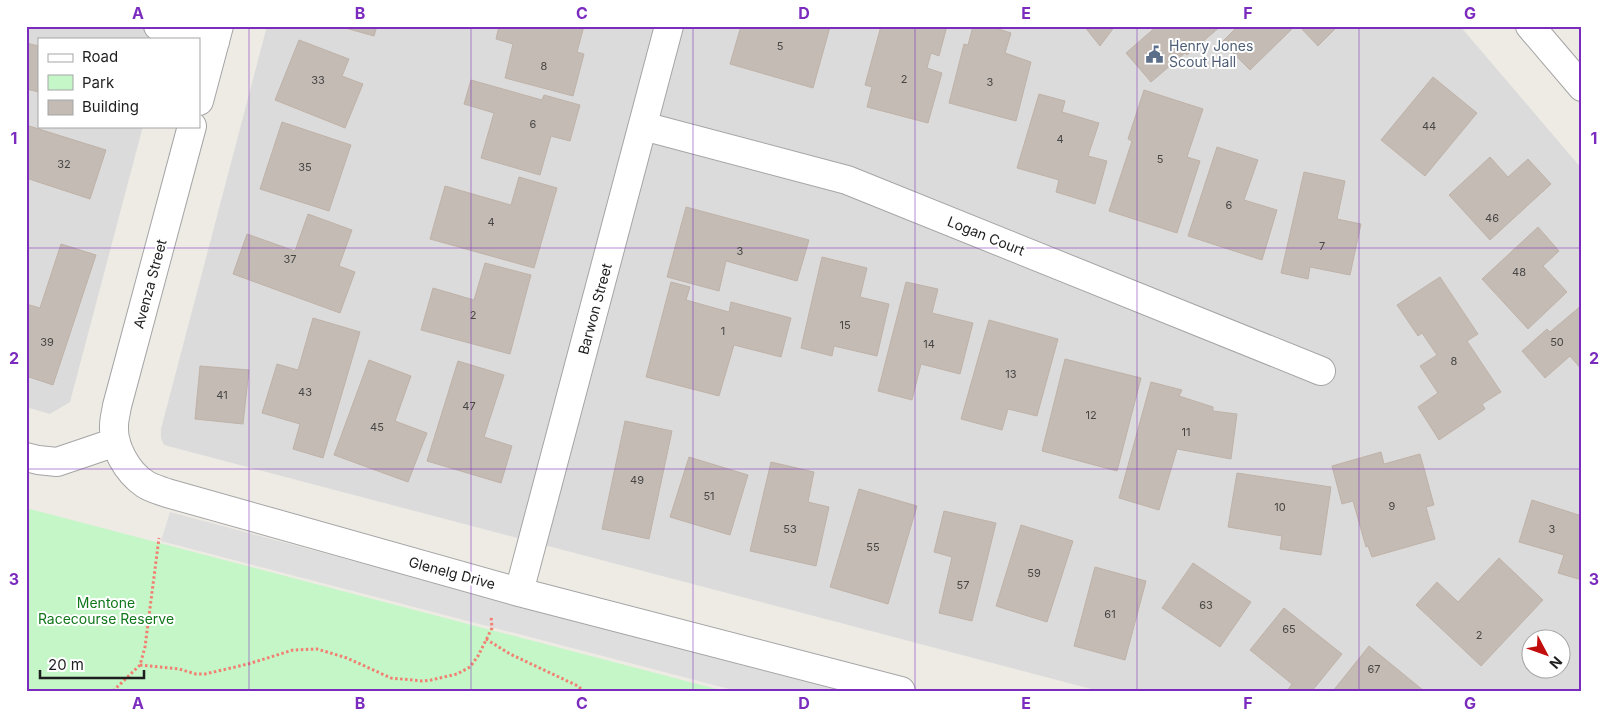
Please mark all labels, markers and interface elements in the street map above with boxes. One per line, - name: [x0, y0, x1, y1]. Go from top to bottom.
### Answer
- text: A: [132, 3, 144, 23]
- text: B: [355, 3, 365, 23]
- text: C: [576, 3, 588, 23]
- text: D: [798, 3, 810, 23]
- text: E: [1021, 3, 1031, 23]
- text: F: [1243, 3, 1253, 23]
- text: G: [1464, 3, 1476, 23]
- place label: Henry Jones Scout Hall: [1169, 37, 1253, 70]
- legend: [38, 38, 200, 128]
- house number: 5: [777, 39, 784, 53]
- public building icon: Henry Jones Scout Hall: [1145, 44, 1165, 64]
- text: Road: [82, 47, 118, 66]
- house number: 8: [541, 59, 548, 73]
- house number: 2: [901, 72, 907, 86]
- text: Park: [82, 73, 115, 92]
- house number: 33: [311, 73, 325, 87]
- house number: 3: [987, 75, 994, 89]
- text: Building: [82, 97, 139, 116]
- house number: 6: [530, 117, 537, 131]
- house number: 44: [1422, 119, 1436, 133]
- text: 1: [11, 128, 17, 148]
- text: 1: [1591, 128, 1597, 148]
- house number: 4: [1056, 132, 1064, 146]
- house number: 5: [1157, 152, 1164, 166]
- house number: 32: [57, 157, 71, 171]
- house number: 35: [298, 160, 312, 174]
- house number: 6: [1226, 198, 1233, 212]
- house number: 46: [1485, 211, 1499, 225]
- street label: Logan Court: [945, 212, 1028, 259]
- house number: 4: [487, 215, 495, 229]
- street label: Avenza Street: [129, 237, 170, 330]
- house number: 7: [1319, 239, 1325, 253]
- house number: 3: [737, 244, 744, 258]
- house number: 37: [283, 252, 297, 266]
- street label: Barwon Street: [574, 261, 615, 356]
- house number: 48: [1512, 265, 1526, 279]
- house number: 2: [470, 308, 476, 322]
- house number: 15: [839, 318, 851, 332]
- house number: 1: [721, 324, 725, 338]
- house number: 39: [40, 335, 54, 349]
- house number: 50: [1550, 335, 1564, 349]
- house number: 14: [923, 337, 935, 351]
- text: 2: [9, 348, 19, 368]
- text: 2: [1589, 348, 1599, 368]
- house number: 8: [1451, 354, 1458, 368]
- house number: 13: [1005, 367, 1017, 381]
- house number: 43: [298, 385, 312, 399]
- house number: 41: [216, 388, 228, 402]
- house number: 47: [462, 399, 476, 413]
- house number: 12: [1085, 408, 1097, 422]
- house number: 45: [370, 420, 384, 434]
- house number: 11: [1182, 425, 1190, 439]
- house number: 49: [630, 473, 644, 487]
- house number: 51: [703, 489, 715, 503]
- house number: 9: [1389, 499, 1396, 513]
- house number: 10: [1274, 500, 1286, 514]
- house number: 53: [783, 522, 797, 536]
- house number: 3: [1549, 522, 1556, 536]
- house number: 55: [866, 540, 880, 554]
- street label: Glenelg Drive: [407, 553, 497, 592]
- house number: 59: [1027, 566, 1041, 580]
- text: 3: [9, 569, 19, 589]
- text: 3: [1589, 569, 1599, 589]
- house number: 57: [957, 578, 969, 592]
- park label: Mentone Racecourse Reserve: [38, 594, 174, 627]
- house number: 63: [1199, 598, 1213, 612]
- house number: 61: [1104, 607, 1116, 621]
- house number: 65: [1282, 622, 1296, 636]
- house number: 2: [1476, 628, 1482, 642]
- north arrow: [1520, 630, 1570, 680]
- scale bar: [40, 647, 144, 679]
- text: N: [1546, 653, 1566, 672]
- text: 20 m: [48, 655, 84, 674]
- house number: 67: [1367, 662, 1381, 676]
- text: A: [132, 693, 144, 713]
- text: B: [355, 693, 365, 713]
- text: C: [576, 693, 588, 713]
- text: D: [798, 693, 810, 713]
- text: E: [1021, 693, 1031, 713]
- text: F: [1243, 693, 1253, 713]
- text: G: [1464, 693, 1476, 713]

